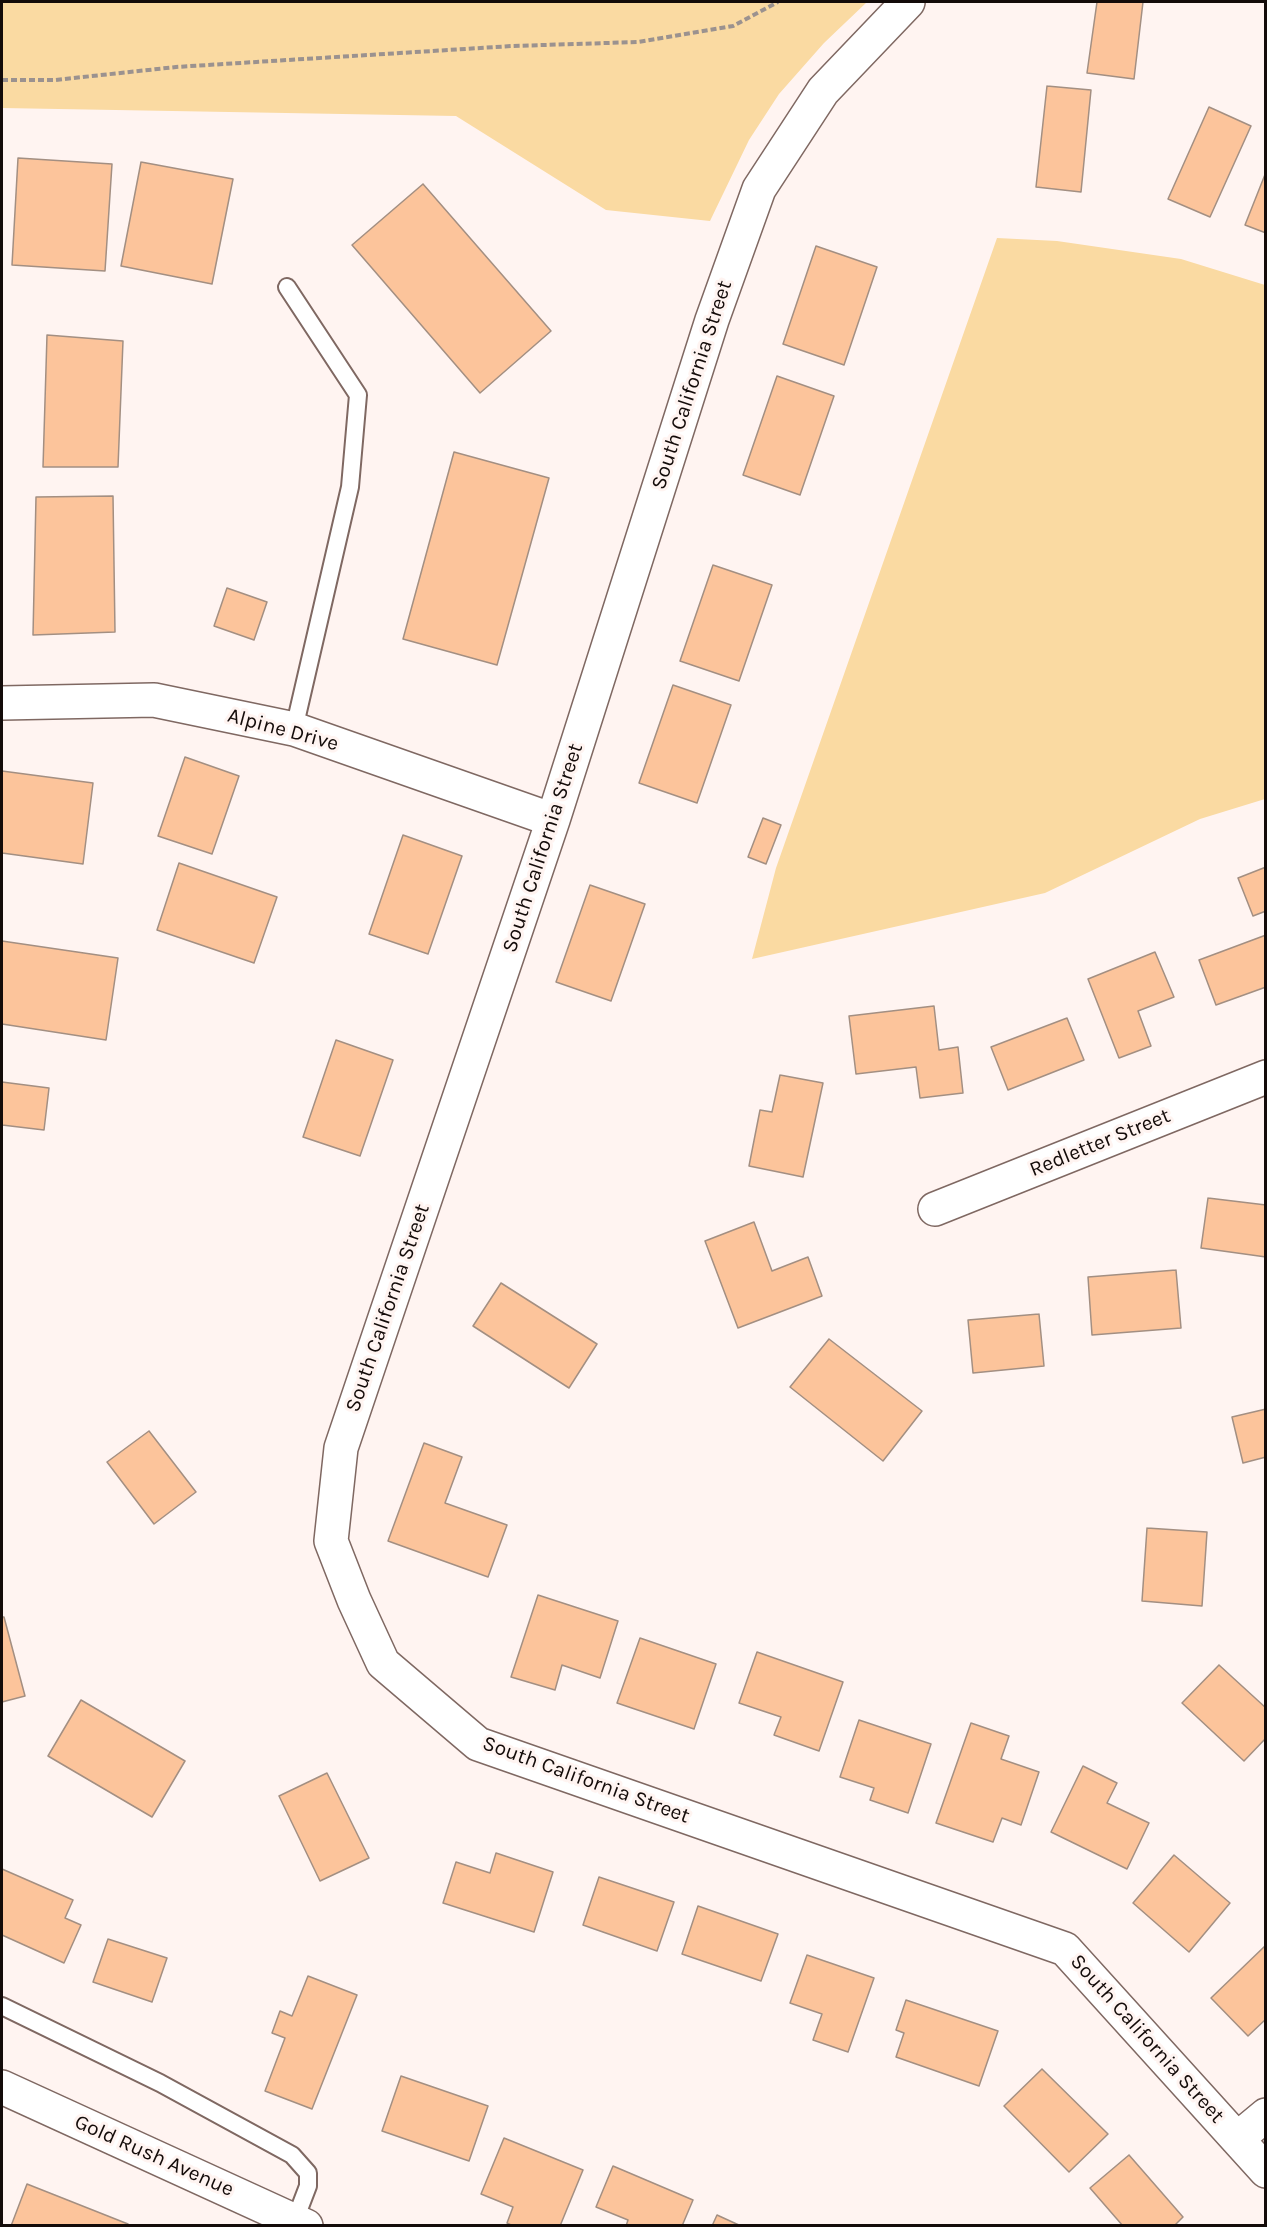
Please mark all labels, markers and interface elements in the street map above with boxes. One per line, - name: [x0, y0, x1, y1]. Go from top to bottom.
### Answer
- street label: South California Street: [646, 277, 738, 493]
- street label: Alpine Drive: [225, 703, 341, 757]
- street label: South California Street: [497, 740, 589, 956]
- street label: Redletter Street: [1026, 1103, 1174, 1183]
- street label: South California Street: [341, 1201, 435, 1415]
- street label: South California Street: [479, 1731, 693, 1829]
- street label: South California Street: [1065, 1949, 1229, 2129]
- street label: Gold Rush Avenue: [70, 2110, 238, 2202]

